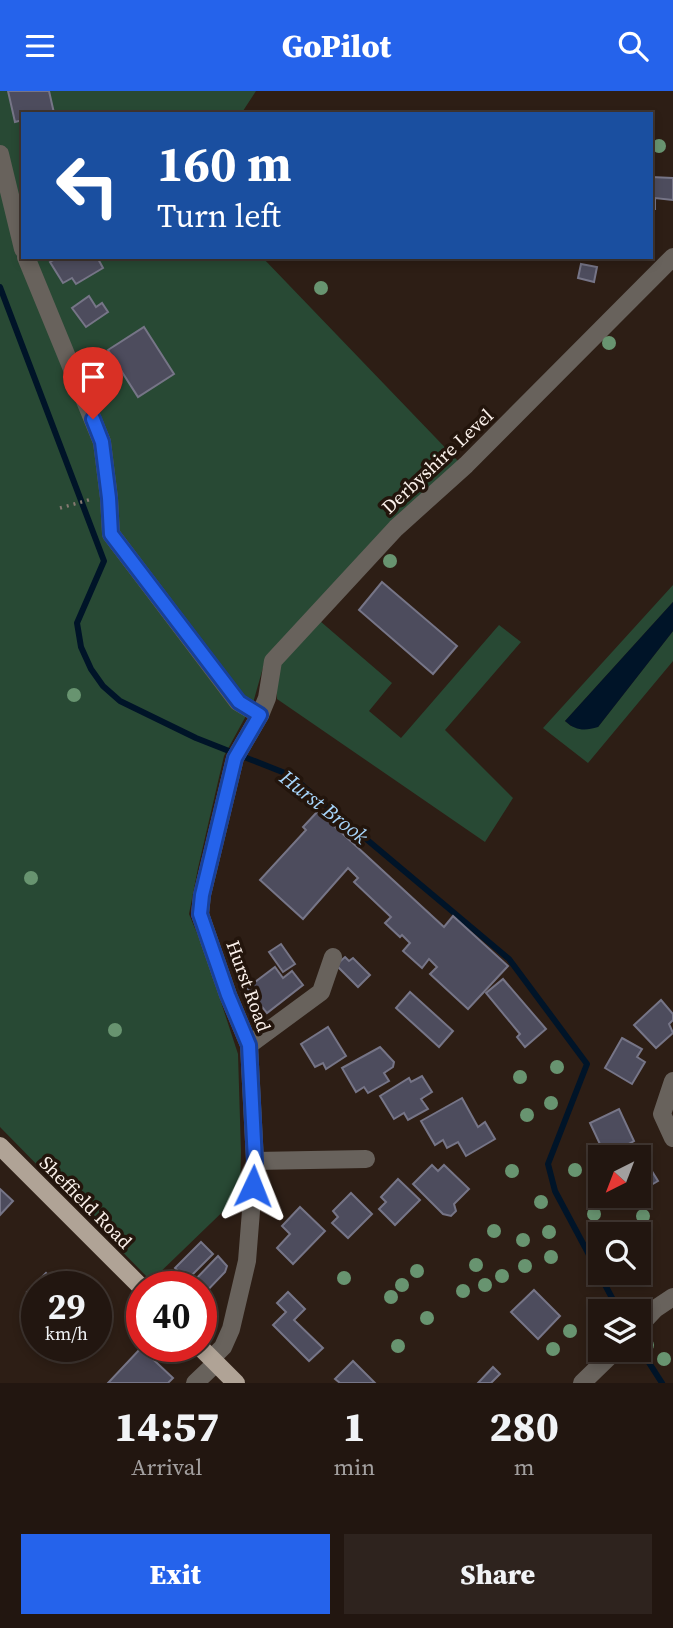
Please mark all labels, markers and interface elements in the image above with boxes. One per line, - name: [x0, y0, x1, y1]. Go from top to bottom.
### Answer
- text: GoPilot: [282, 24, 391, 68]
- icon: menu: [21, 27, 59, 65]
- icon: search: [614, 27, 652, 65]
- text: 160 m: [157, 130, 292, 197]
- icon: left: [42, 140, 133, 231]
- text: Turn left: [157, 194, 281, 238]
- pin: [63, 347, 123, 419]
- icon: arrive: [74, 358, 112, 396]
- street label: Derbyshire Level: [376, 402, 499, 519]
- water label: Hurst Brook: [273, 762, 375, 850]
- street label: Hurst Road: [220, 937, 278, 1035]
- north arrow: [588, 1145, 651, 1207]
- map controls: [588, 1145, 651, 1362]
- position arrow: [216, 1149, 290, 1223]
- street label: Sheffield Road: [34, 1150, 138, 1254]
- button: search: [588, 1222, 651, 1285]
- speed limit sign: 40: [126, 1271, 217, 1362]
- text: 29: [48, 1283, 85, 1331]
- button: layers: [588, 1299, 651, 1362]
- text: km/h: [45, 1321, 88, 1346]
- text: 14:57: [114, 1397, 219, 1455]
- text: 1: [343, 1397, 366, 1455]
- text: 280: [489, 1397, 559, 1455]
- text: Arrival: [131, 1451, 202, 1483]
- text: min: [334, 1451, 375, 1483]
- text: m: [514, 1451, 534, 1483]
- button: Exit: [21, 1534, 330, 1614]
- button: Share: [344, 1534, 652, 1614]

